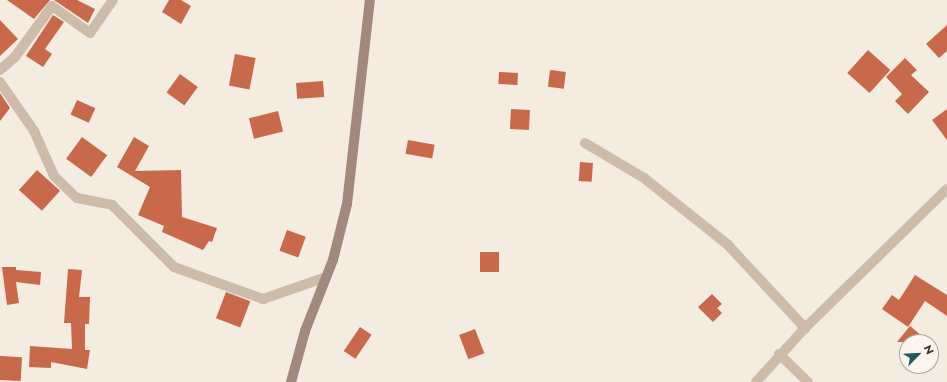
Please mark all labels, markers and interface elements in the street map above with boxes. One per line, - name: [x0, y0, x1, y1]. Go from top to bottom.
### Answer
- north arrow: [899, 334, 939, 374]
- text: N: [920, 342, 938, 357]

